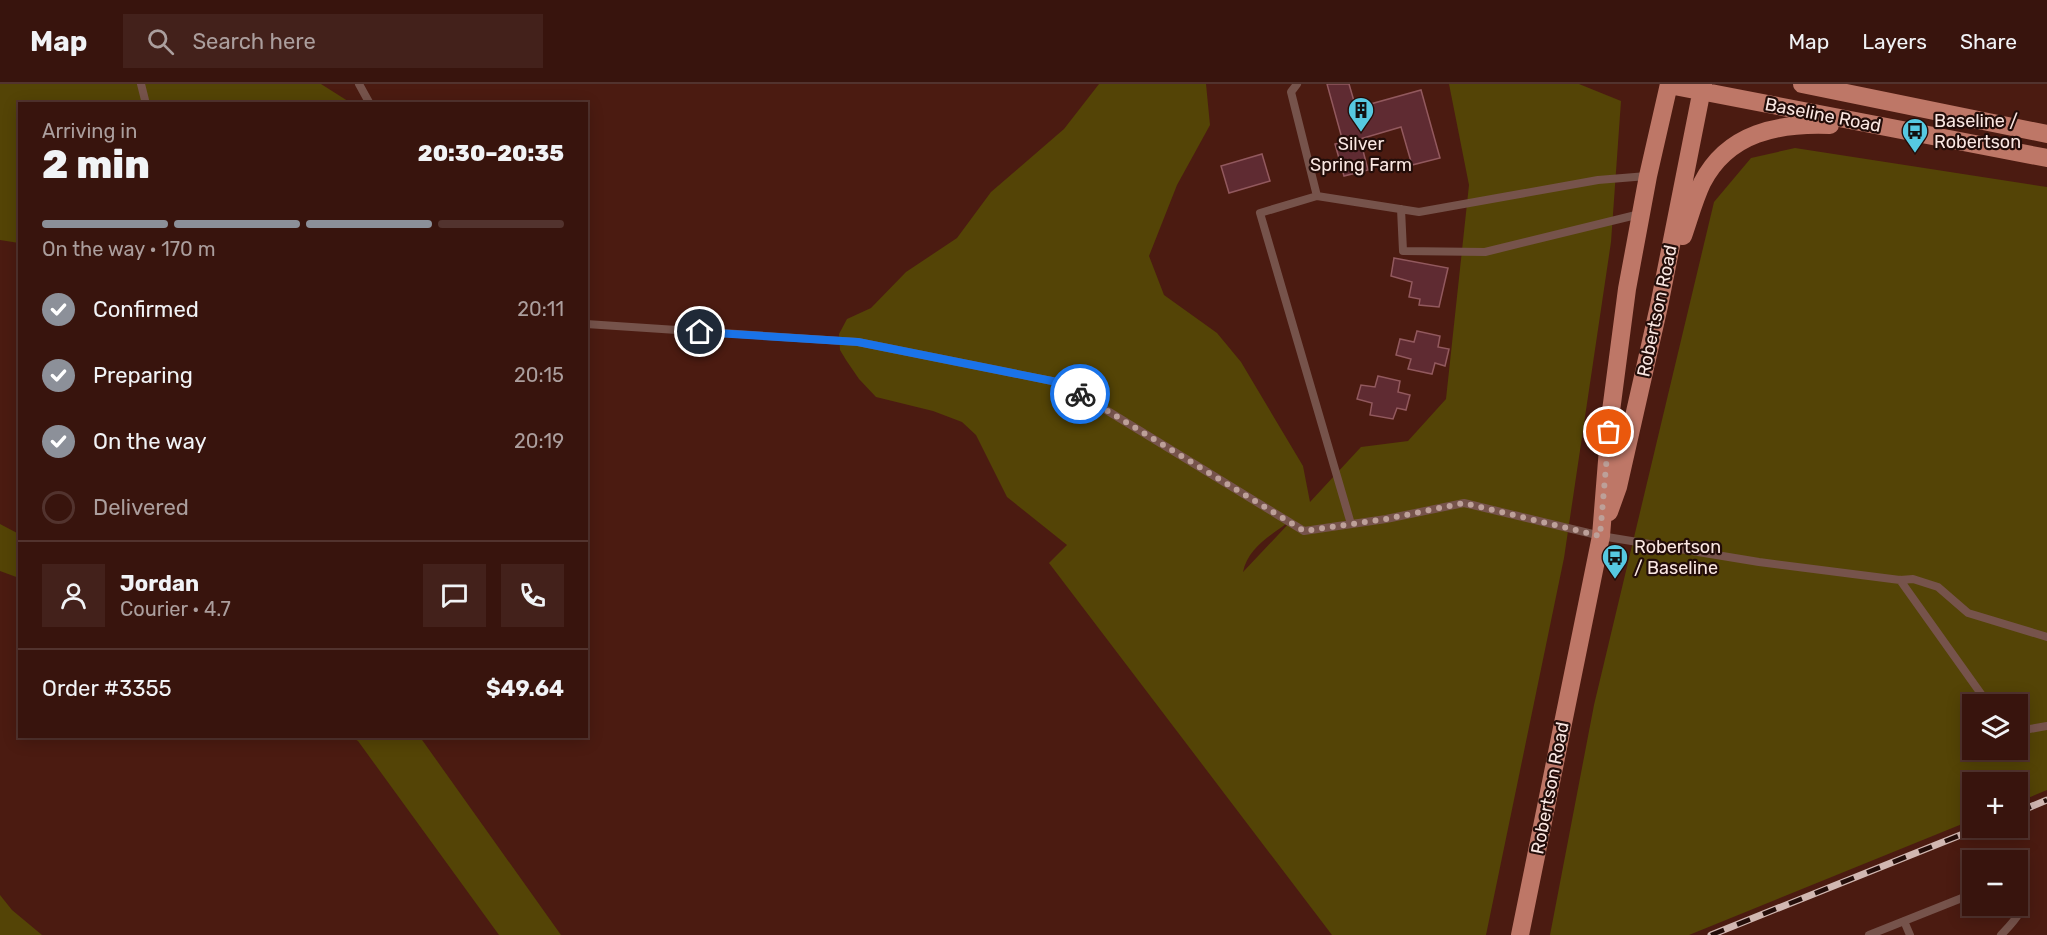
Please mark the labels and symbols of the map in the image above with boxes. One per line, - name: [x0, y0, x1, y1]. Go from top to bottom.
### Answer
- street label: Baseline Road: [1763, 93, 1883, 137]
- building icon: Silver Spring Farm: [1346, 95, 1376, 133]
- place label: Baseline / Robertson: [1934, 110, 2021, 153]
- bus stop icon: Baseline / Robertson: [1900, 116, 1930, 154]
- place label: Silver Spring Farm: [1310, 133, 1412, 176]
- street label: Robertson Road: [1632, 243, 1682, 379]
- pin: [674, 306, 725, 357]
- courier: [1050, 364, 1110, 424]
- pin: [1583, 406, 1634, 457]
- place label: Robertson / Baseline: [1634, 536, 1721, 579]
- bus stop icon: Robertson / Baseline: [1600, 542, 1630, 580]
- street label: Robertson Road: [1526, 720, 1574, 856]

